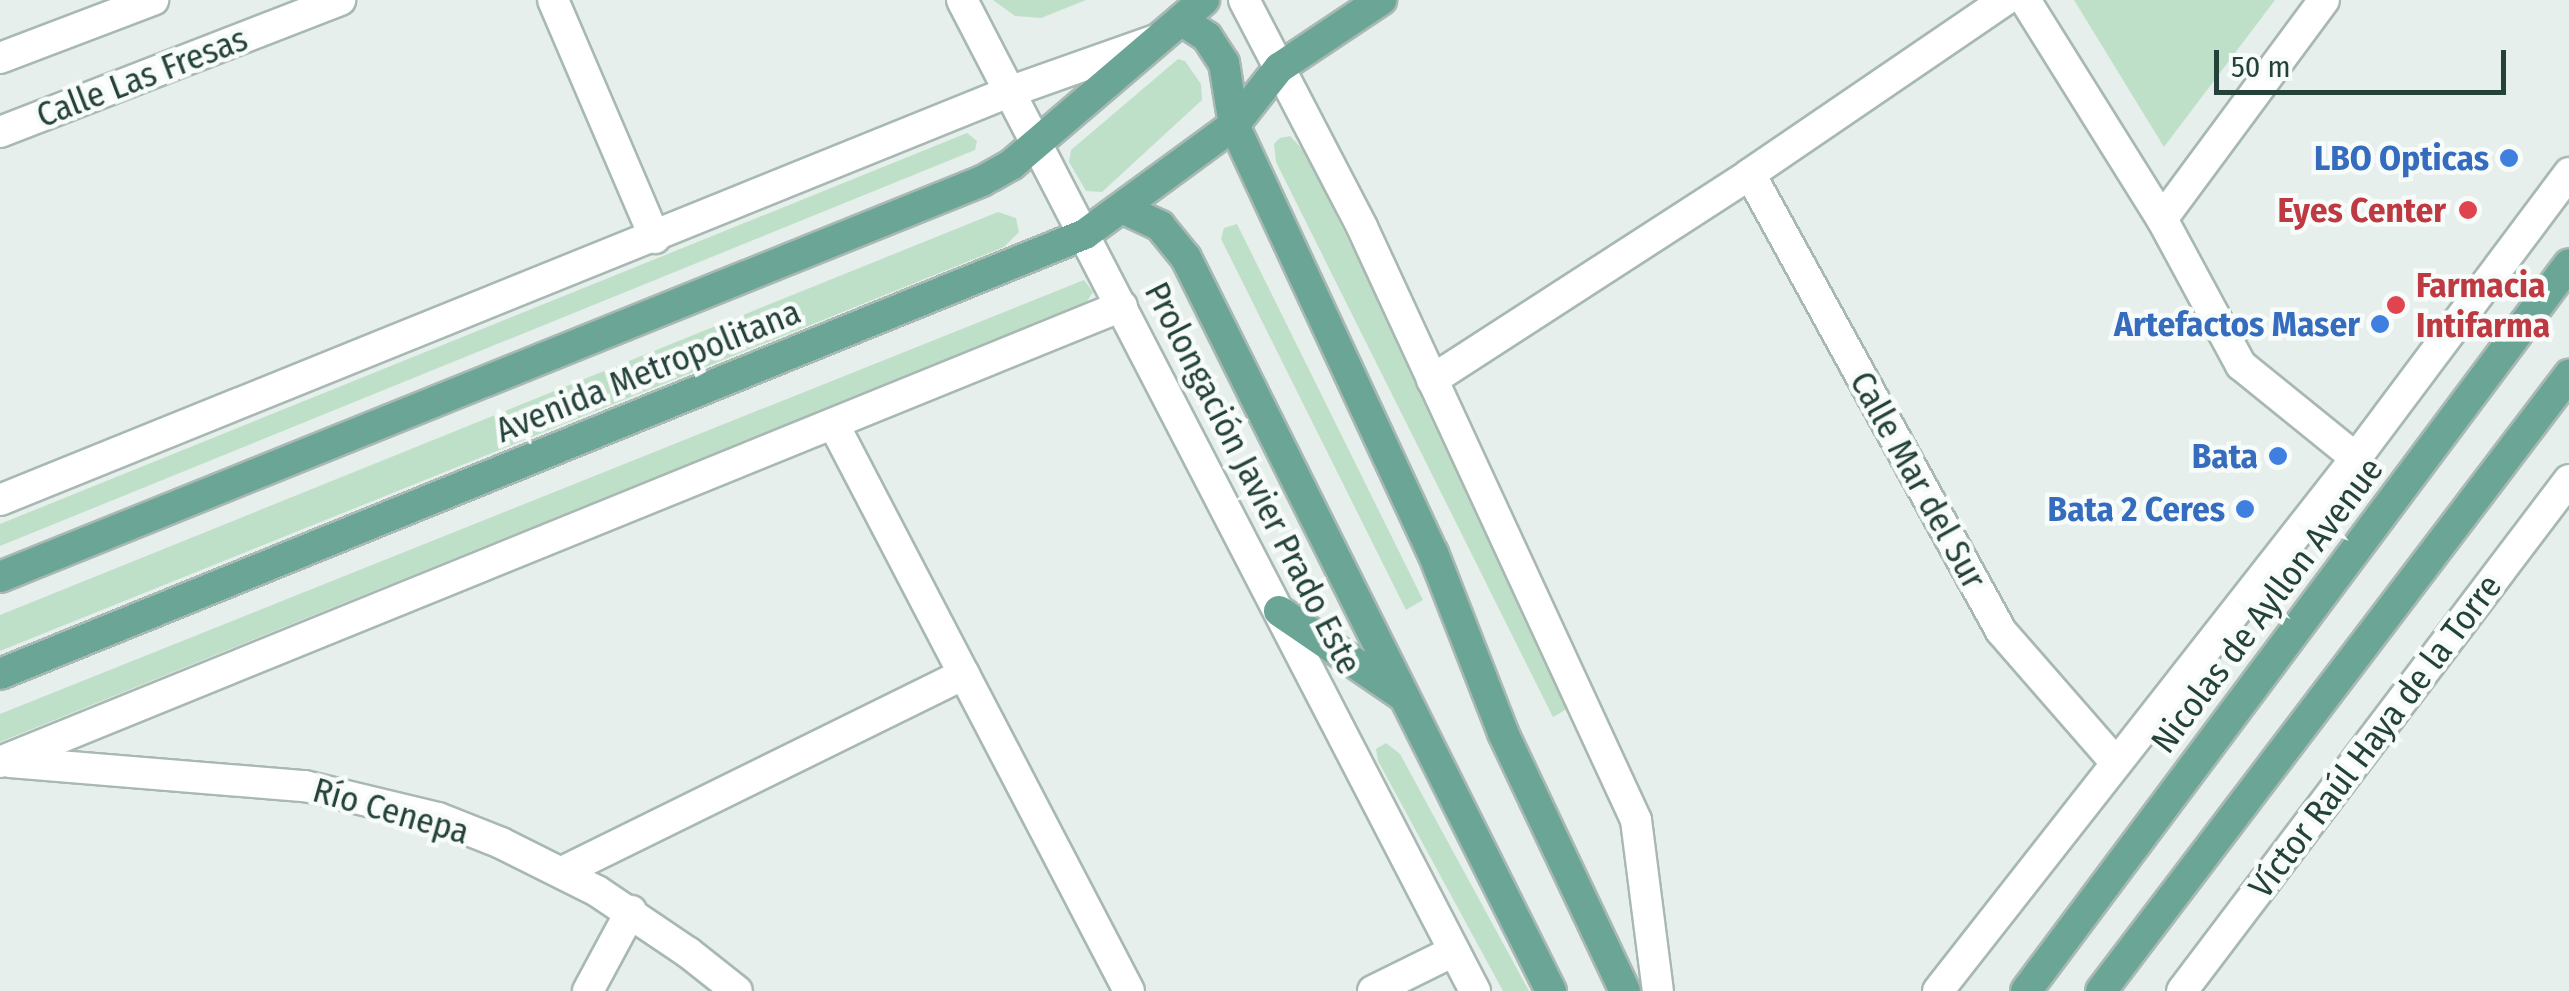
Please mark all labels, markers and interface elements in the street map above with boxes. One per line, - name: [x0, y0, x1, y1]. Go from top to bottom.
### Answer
- street label: Calle Las Fresas: [31, 18, 253, 136]
- scale bar: [2219, 30, 2512, 92]
- text: 50 m: [2231, 49, 2291, 85]
- place label: LBO Opticas: [2314, 137, 2489, 179]
- marker: LBO Opticas: [2498, 147, 2520, 169]
- place label: Eyes Center: [2277, 189, 2446, 231]
- marker: Eyes Center: [2455, 197, 2481, 223]
- place label: Farmacia Intifarma: [2416, 264, 2550, 346]
- street label: Prolongación Javier Prado Este: [1136, 275, 1370, 681]
- street label: Avenida Metropolitana: [490, 291, 806, 451]
- marker: Farmacia Intifarma: [2385, 294, 2407, 316]
- place label: Artefactos Maser: [2114, 303, 2360, 345]
- marker: Artefactos Maser: [2369, 313, 2391, 335]
- street label: Calle Mar del Sur: [1841, 364, 1995, 596]
- place label: Bata: [2192, 435, 2258, 477]
- marker: Bata: [2267, 445, 2289, 467]
- street label: Nicolas de Ayllon Avenue: [2142, 449, 2392, 761]
- place label: Bata 2 Ceres: [2048, 488, 2225, 530]
- marker: Bata 2 Ceres: [2234, 498, 2256, 520]
- street label: Víctor Raúl Haya de la Torre: [2240, 566, 2510, 906]
- street label: Río Cenepa: [308, 769, 474, 853]

